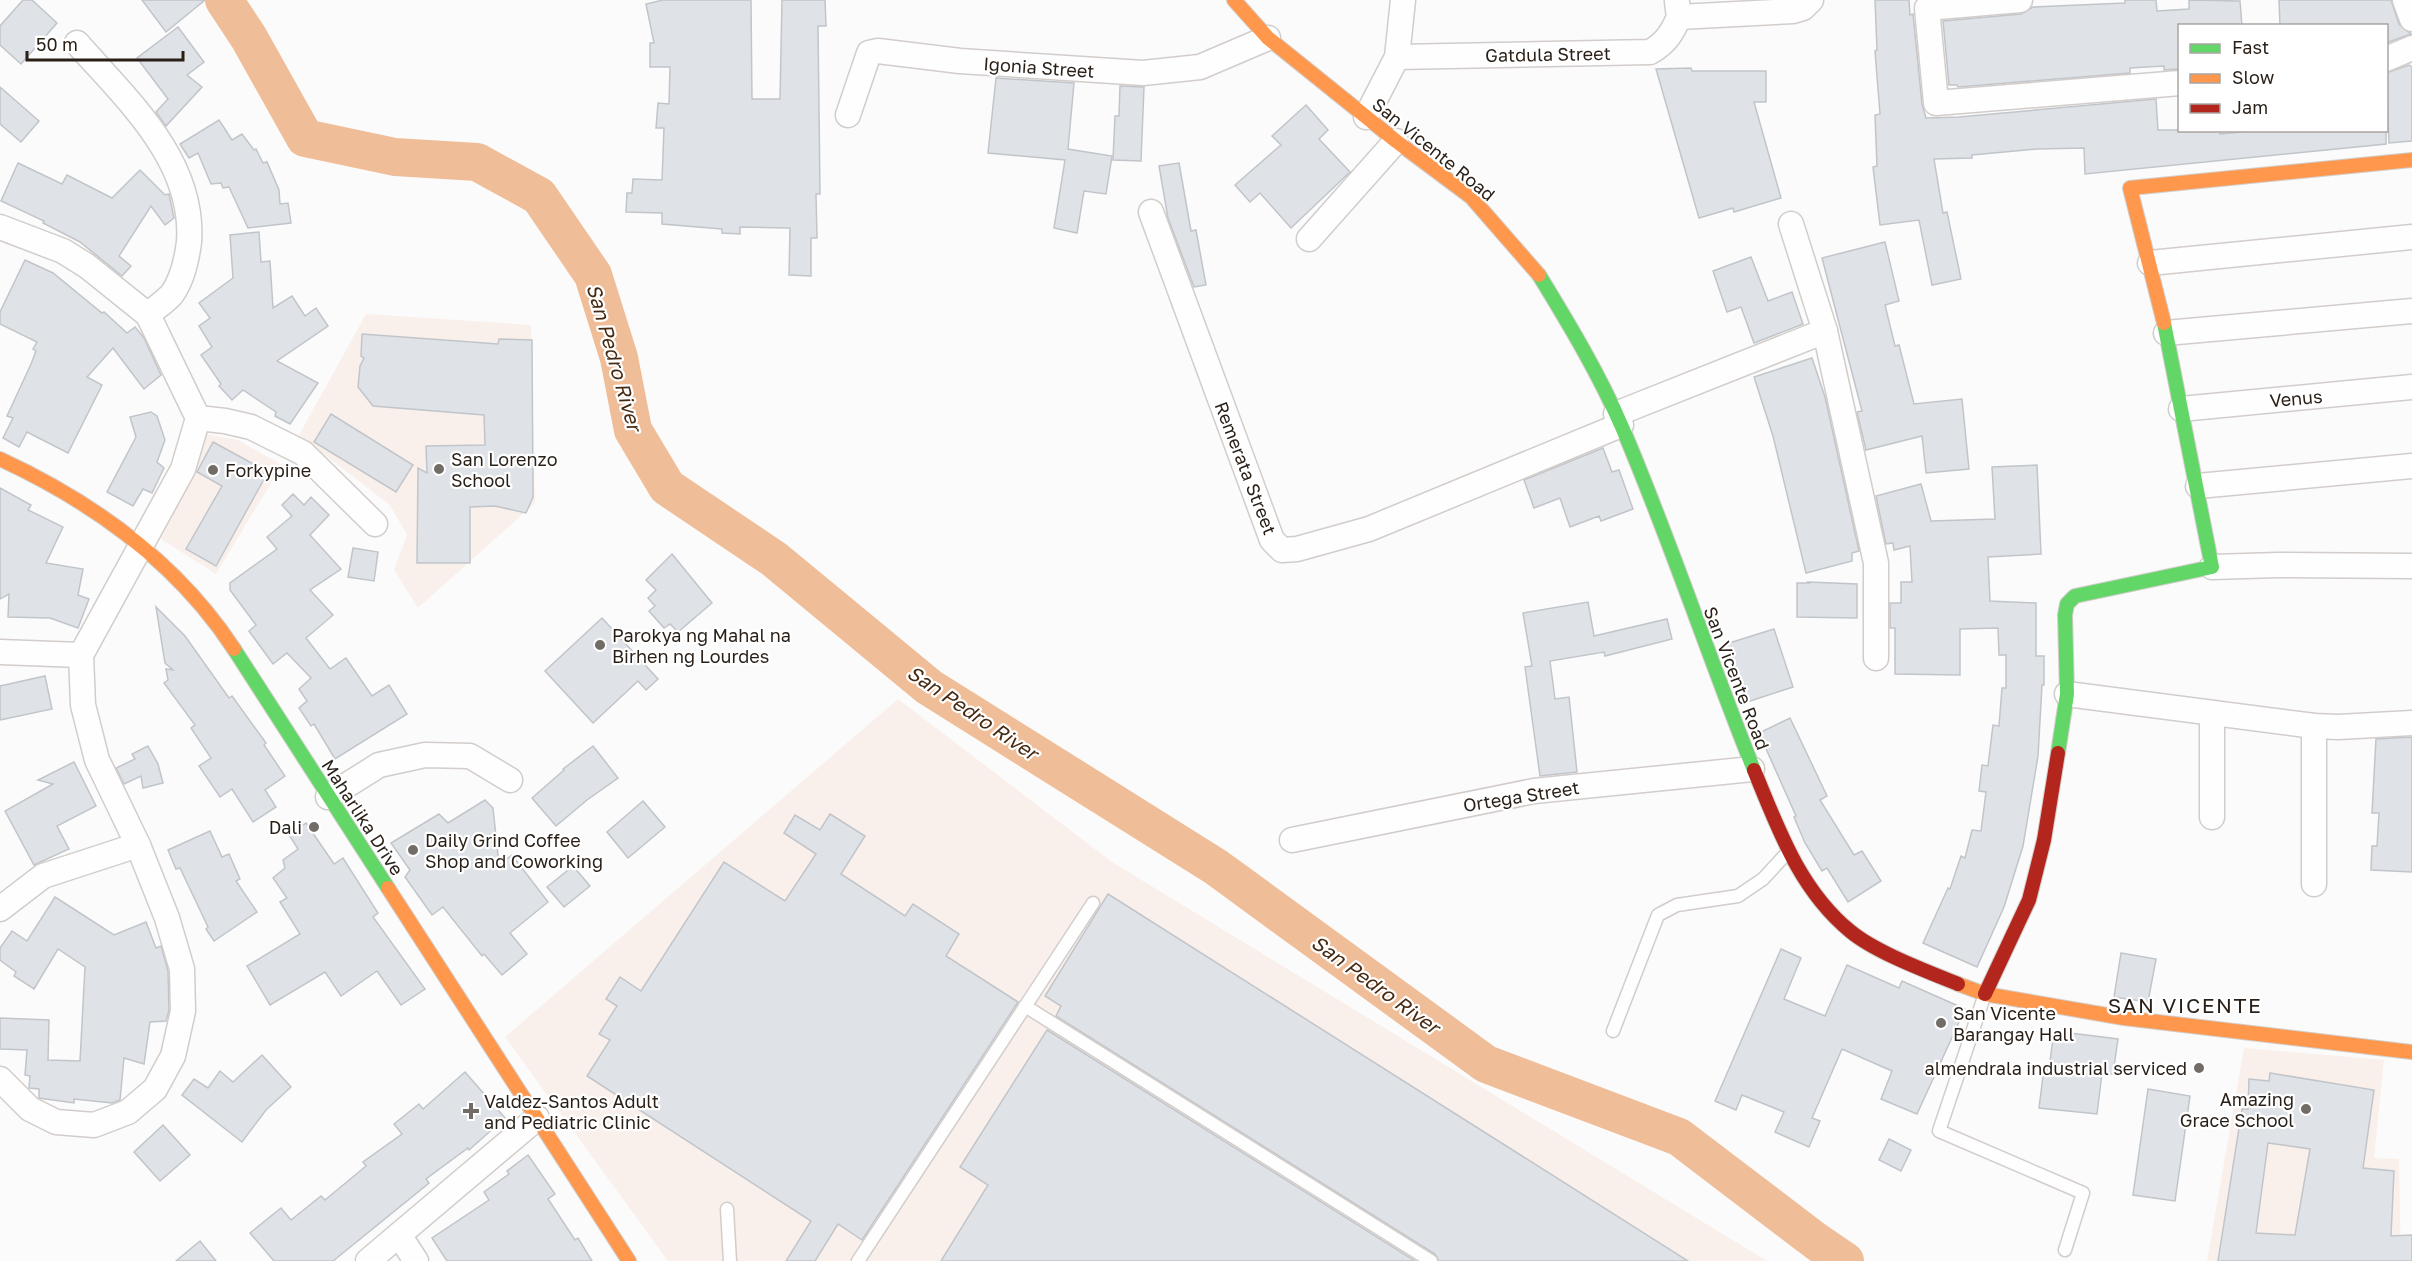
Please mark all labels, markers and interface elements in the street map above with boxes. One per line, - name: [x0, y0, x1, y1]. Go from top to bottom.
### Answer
- scale bar: [27, 24, 183, 62]
- legend: [2178, 24, 2388, 132]
- text: 50 m: [36, 33, 78, 55]
- text: Fast: [2232, 36, 2269, 58]
- street label: Gatdula Street: [1485, 42, 1611, 66]
- street label: Igonia Street: [983, 52, 1095, 82]
- text: Slow: [2232, 66, 2275, 88]
- street label: San Vicente Road: [1368, 93, 1500, 205]
- text: Jam: [2232, 96, 2268, 118]
- water label: San Pedro River: [583, 281, 648, 436]
- street label: Venus: [2269, 385, 2323, 411]
- street label: Remerata Street: [1210, 398, 1282, 538]
- place label: San Lorenzo School: [451, 448, 557, 491]
- place label: Forkypine: [225, 459, 311, 481]
- marker: San Lorenzo School: [432, 462, 446, 476]
- marker: Forkypine: [206, 463, 220, 477]
- street label: San Vicente Road: [1700, 603, 1774, 753]
- place label: Parokya ng Mahal na Birhen ng Lourdes: [612, 624, 791, 667]
- marker: Parokya ng Mahal na Birhen ng Lourdes: [593, 638, 607, 652]
- water label: San Pedro River: [903, 660, 1045, 766]
- street label: Maharlika Drive: [317, 755, 409, 879]
- street label: Ortega Street: [1461, 776, 1581, 816]
- place label: Dali: [269, 816, 302, 838]
- marker: Dali: [307, 820, 321, 834]
- place label: Daily Grind Coffee Shop and Coworking: [425, 829, 603, 872]
- marker: Daily Grind Coffee Shop and Coworking: [406, 843, 420, 857]
- water label: San Pedro River: [1307, 930, 1447, 1040]
- district label: SAN VICENTE: [2108, 992, 2262, 1018]
- place label: San Vicente Barangay Hall: [1953, 1002, 2074, 1045]
- marker: San Vicente Barangay Hall: [1934, 1016, 1948, 1030]
- place label: almendrala industrial serviced: [1924, 1057, 2187, 1079]
- marker: almendrala industrial serviced: [2192, 1061, 2206, 1075]
- place label: Amazing Grace School: [2180, 1088, 2294, 1131]
- place label: Valdez-Santos Adult and Pediatric Clinic: [484, 1090, 659, 1133]
- marker: Valdez-Santos Adult and Pediatric Clinic: [462, 1102, 480, 1120]
- marker: Amazing Grace School: [2299, 1102, 2313, 1116]

